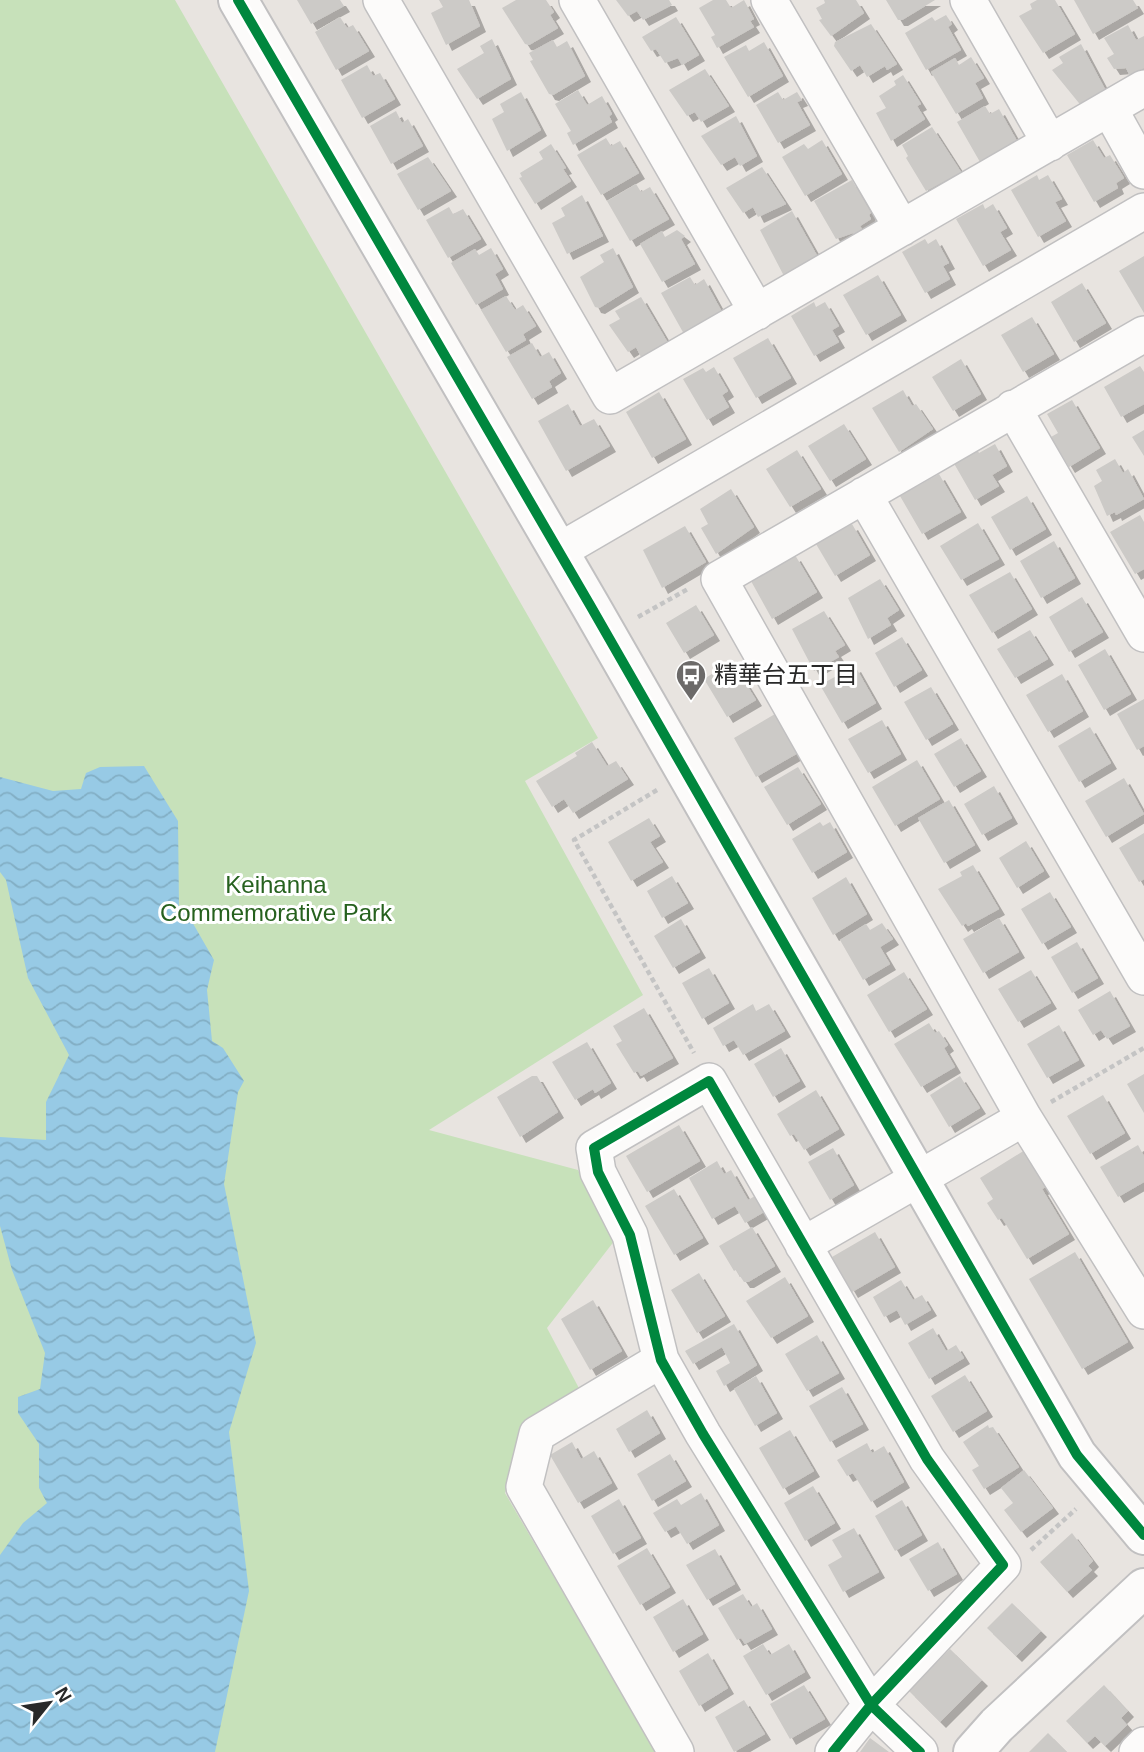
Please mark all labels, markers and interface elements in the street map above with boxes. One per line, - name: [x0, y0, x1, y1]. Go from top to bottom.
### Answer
- bus stop icon: 精華台五丁目: [674, 658, 708, 702]
- place label: 精華台五丁目: [714, 661, 858, 688]
- park label: Keihanna Commemorative Park: [160, 871, 393, 926]
- north arrow: [14, 1668, 84, 1738]
- text: N: [51, 1684, 76, 1706]

